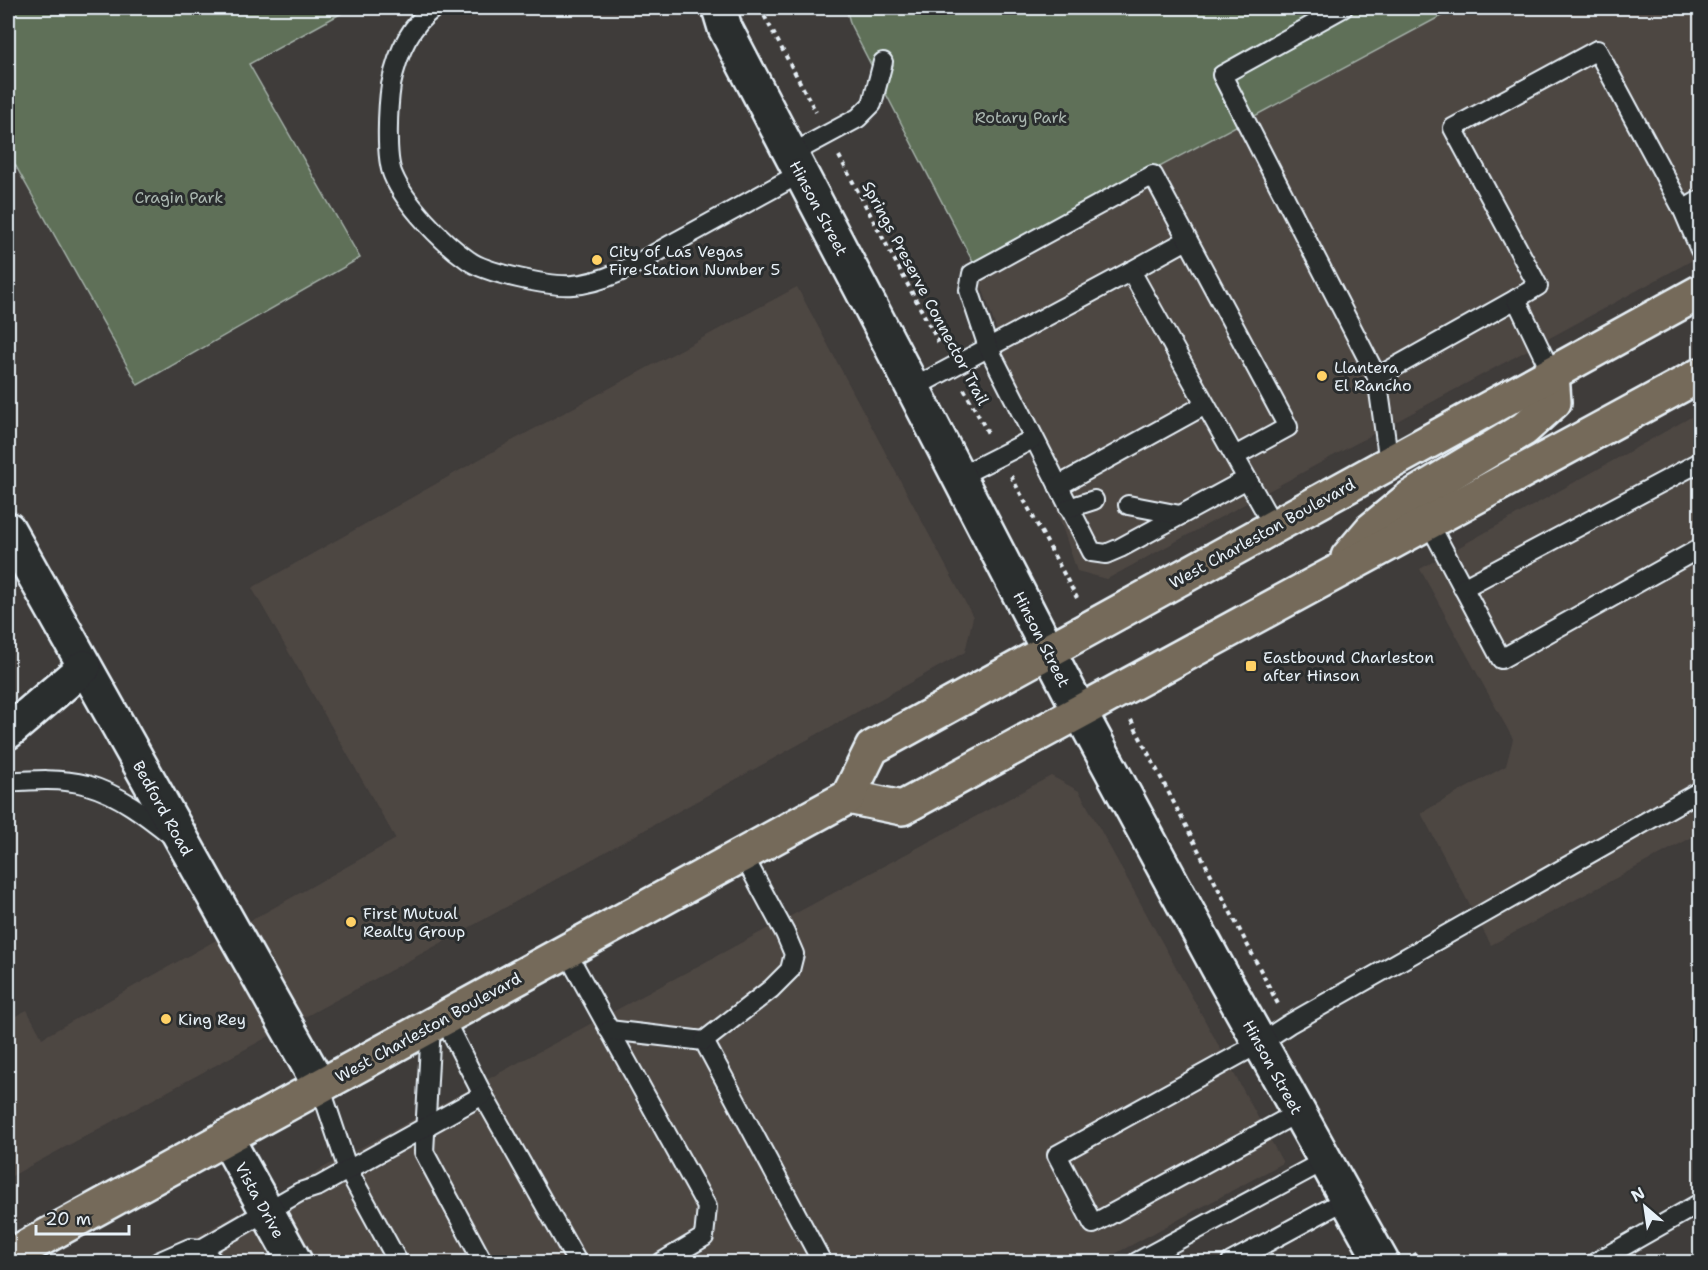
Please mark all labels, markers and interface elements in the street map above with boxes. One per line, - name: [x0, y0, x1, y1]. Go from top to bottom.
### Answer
- park label: Rotary Park: [975, 107, 1067, 128]
- street label: Hinson Street: [785, 157, 853, 260]
- street label: Springs Preserve Connector Trail: [857, 177, 994, 409]
- park label: Cragin Park: [134, 187, 224, 208]
- place label: City of Las Vegas Fire Station Number 5: [609, 241, 780, 280]
- marker: City of Las Vegas Fire Station Number 5: [590, 253, 604, 267]
- place label: Llantera El Rancho: [1334, 357, 1412, 396]
- marker: Llantera El Rancho: [1315, 369, 1329, 383]
- street label: West Charleston Boulevard: [1166, 474, 1359, 593]
- street label: Hinson Street: [1008, 588, 1075, 691]
- place label: Eastbound Charleston after Hinson: [1263, 647, 1434, 686]
- marker: Eastbound Charleston after Hinson: [1244, 659, 1258, 673]
- street label: Bedford Road: [128, 757, 197, 860]
- place label: First Mutual Realty Group: [363, 903, 465, 942]
- marker: First Mutual Realty Group: [344, 915, 358, 929]
- street label: West Charleston Boulevard: [332, 968, 525, 1087]
- place label: King Rey: [178, 1009, 246, 1030]
- marker: King Rey: [159, 1012, 173, 1026]
- street label: Hinson Street: [1238, 1016, 1307, 1118]
- street label: Vista Drive: [230, 1158, 289, 1242]
- north arrow: [1615, 1177, 1675, 1237]
- text: N: [1627, 1182, 1649, 1207]
- scale bar: [36, 1198, 129, 1236]
- text: 20 m: [45, 1207, 91, 1231]

